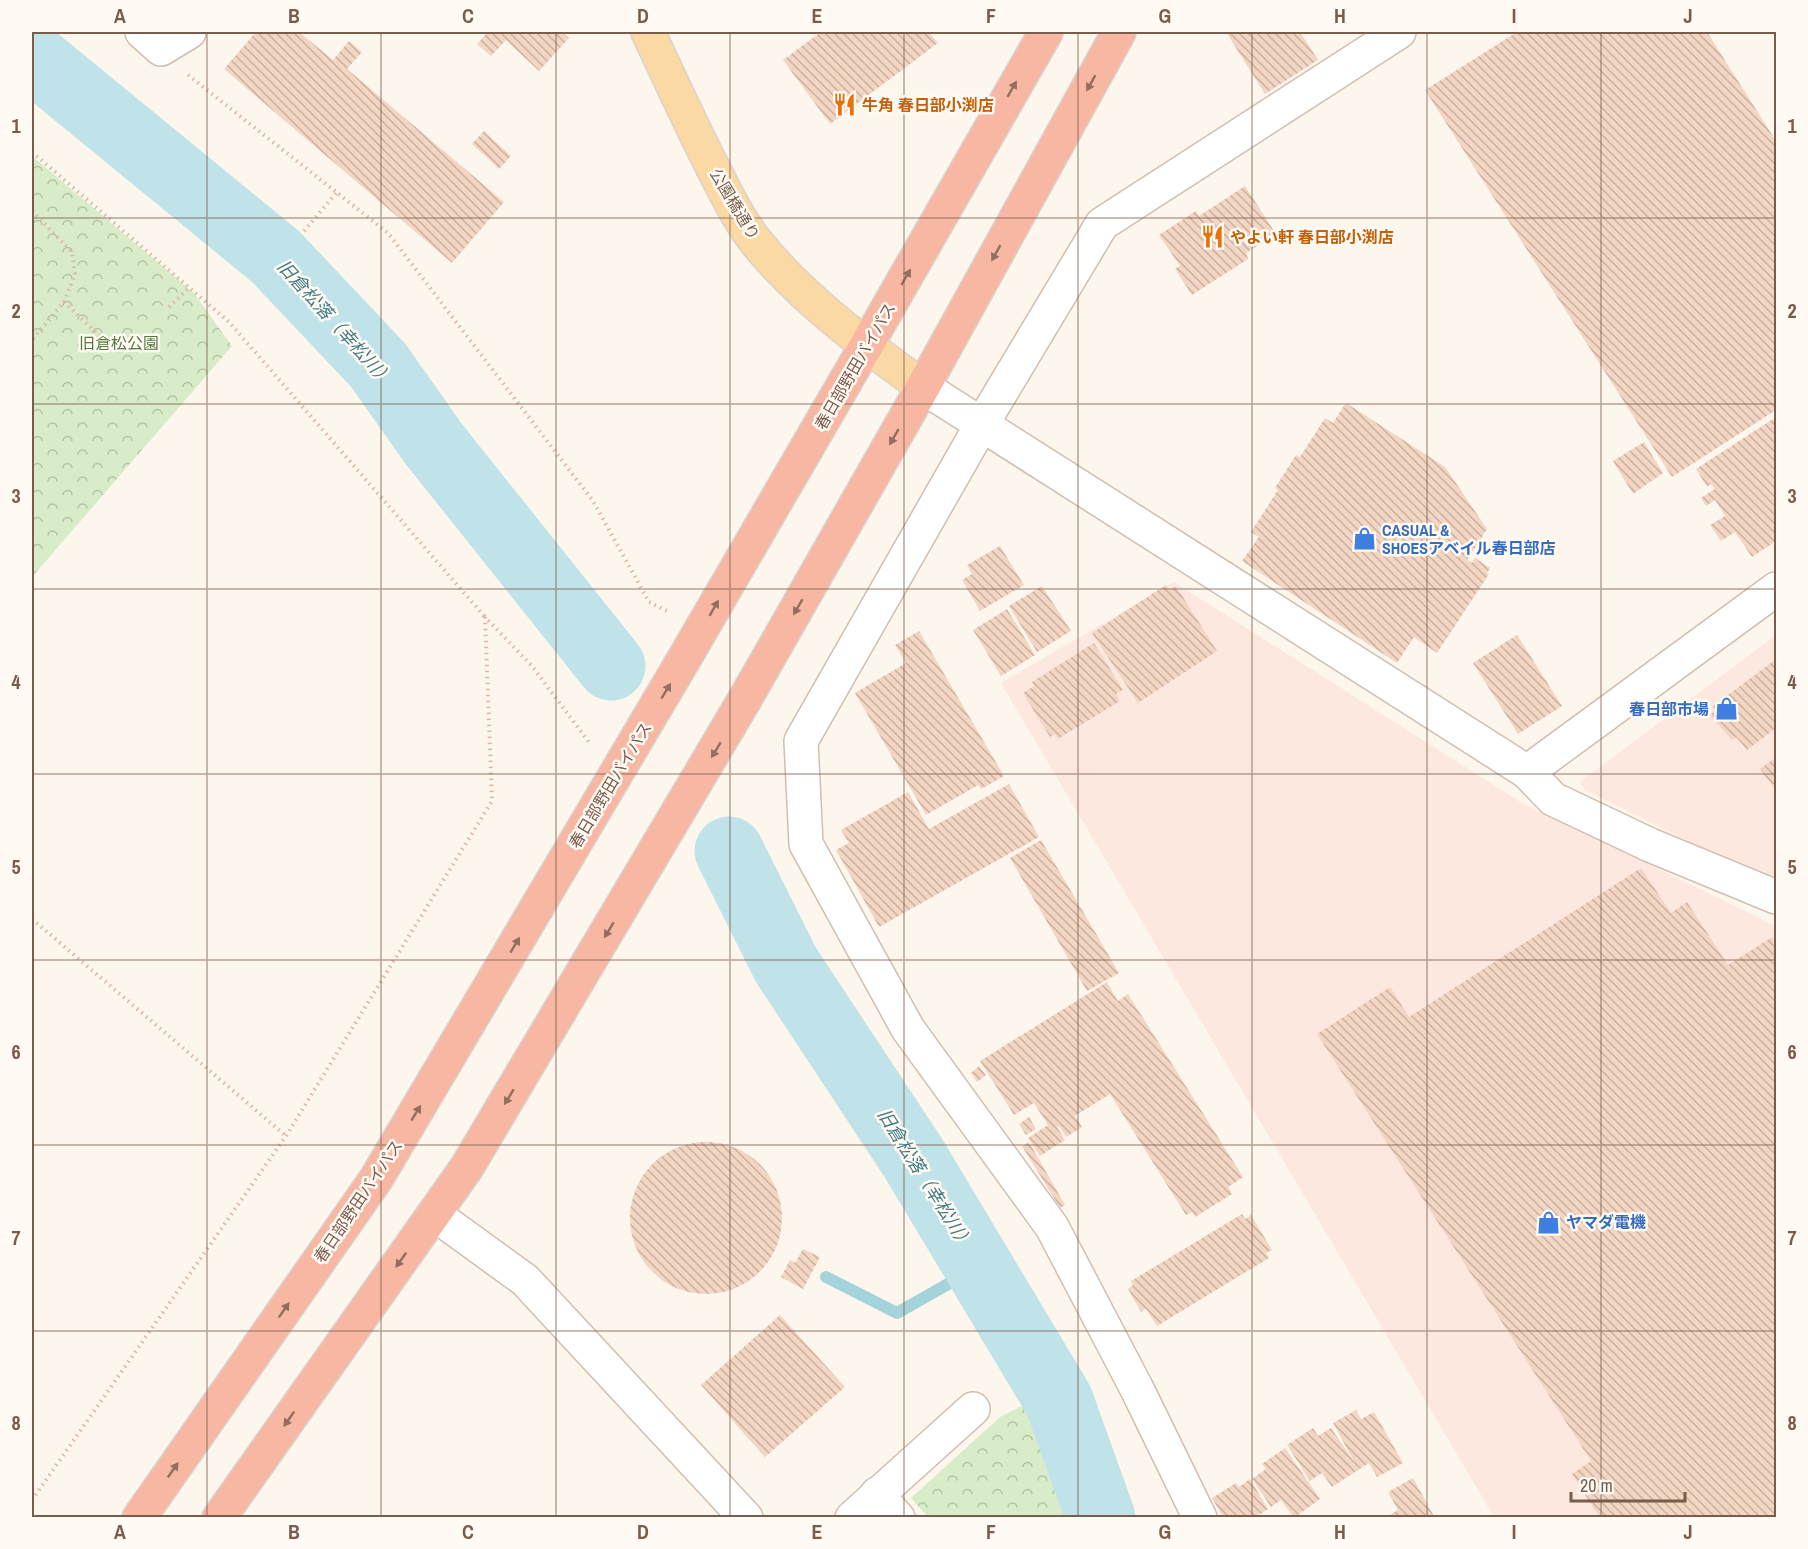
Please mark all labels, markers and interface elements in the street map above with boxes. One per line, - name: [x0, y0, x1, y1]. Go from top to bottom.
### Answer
- text: A: [114, 2, 126, 29]
- text: B: [288, 2, 300, 29]
- text: C: [462, 2, 474, 29]
- text: D: [637, 2, 649, 29]
- text: E: [812, 2, 823, 29]
- text: F: [986, 2, 996, 29]
- text: G: [1159, 2, 1171, 29]
- text: H: [1334, 2, 1346, 29]
- text: I: [1512, 2, 1516, 29]
- text: J: [1683, 2, 1693, 29]
- one-way arrow: [1086, 75, 1096, 92]
- one-way arrow: [1007, 81, 1018, 97]
- restaurant icon: 牛角 春日部小渕店: [831, 92, 857, 118]
- place label: 牛角 春日部小渕店: [862, 94, 994, 116]
- text: 1: [11, 112, 21, 139]
- text: 1: [1787, 112, 1797, 139]
- street label: 公園橋通り: [705, 164, 765, 244]
- restaurant icon: やよい軒 春日部小渕店: [1199, 224, 1225, 250]
- place label: やよい軒 春日部小渕店: [1230, 226, 1394, 248]
- one-way arrow: [992, 245, 1002, 262]
- water label: 旧倉松落（幸松川）: [272, 254, 399, 391]
- one-way arrow: [901, 268, 911, 285]
- text: 2: [11, 297, 21, 324]
- text: 2: [1787, 297, 1797, 324]
- street label: 春日部野田バイパス: [810, 298, 900, 434]
- park label: 旧倉松公園: [79, 332, 159, 354]
- one-way arrow: [889, 429, 899, 446]
- text: 3: [11, 482, 21, 509]
- text: 3: [1787, 482, 1797, 509]
- place label: CASUAL & SHOESアベイル春日部店: [1382, 519, 1556, 559]
- shop icon: CASUAL & SHOESアベイル春日部店: [1351, 526, 1377, 552]
- one-way arrow: [792, 599, 803, 615]
- one-way arrow: [708, 600, 719, 616]
- text: 4: [11, 668, 21, 695]
- text: 4: [1787, 668, 1797, 695]
- one-way arrow: [660, 683, 671, 699]
- shop icon: 春日部市場: [1714, 696, 1740, 722]
- place label: 春日部市場: [1629, 698, 1709, 720]
- street label: 春日部野田バイパス: [564, 718, 656, 852]
- one-way arrow: [710, 742, 721, 758]
- text: 5: [11, 853, 21, 880]
- text: 5: [1787, 853, 1797, 880]
- one-way arrow: [603, 922, 614, 938]
- one-way arrow: [510, 936, 520, 953]
- text: 6: [11, 1038, 21, 1065]
- text: 6: [1787, 1038, 1797, 1065]
- one-way arrow: [504, 1089, 514, 1106]
- water label: 旧倉松落（幸松川）: [872, 1103, 979, 1254]
- one-way arrow: [410, 1105, 421, 1121]
- street label: 春日部野田バイパス: [309, 1135, 407, 1267]
- shop icon: ヤマダ電機: [1535, 1209, 1561, 1235]
- place label: ヤマダ電機: [1566, 1211, 1646, 1233]
- text: 7: [11, 1224, 21, 1251]
- text: 7: [1787, 1224, 1797, 1251]
- one-way arrow: [395, 1252, 407, 1268]
- one-way arrow: [278, 1302, 290, 1317]
- text: 8: [11, 1409, 21, 1436]
- text: 8: [1787, 1409, 1797, 1436]
- one-way arrow: [283, 1411, 295, 1427]
- one-way arrow: [167, 1462, 179, 1478]
- scale bar: [1571, 1465, 1685, 1503]
- text: 20 m: [1580, 1473, 1613, 1498]
- text: A: [114, 1518, 126, 1545]
- text: B: [288, 1518, 300, 1545]
- text: C: [462, 1518, 474, 1545]
- text: D: [637, 1518, 649, 1545]
- text: E: [812, 1518, 823, 1545]
- text: F: [986, 1518, 996, 1545]
- text: G: [1159, 1518, 1171, 1545]
- text: H: [1334, 1518, 1346, 1545]
- text: I: [1512, 1518, 1516, 1545]
- text: J: [1683, 1518, 1693, 1545]

